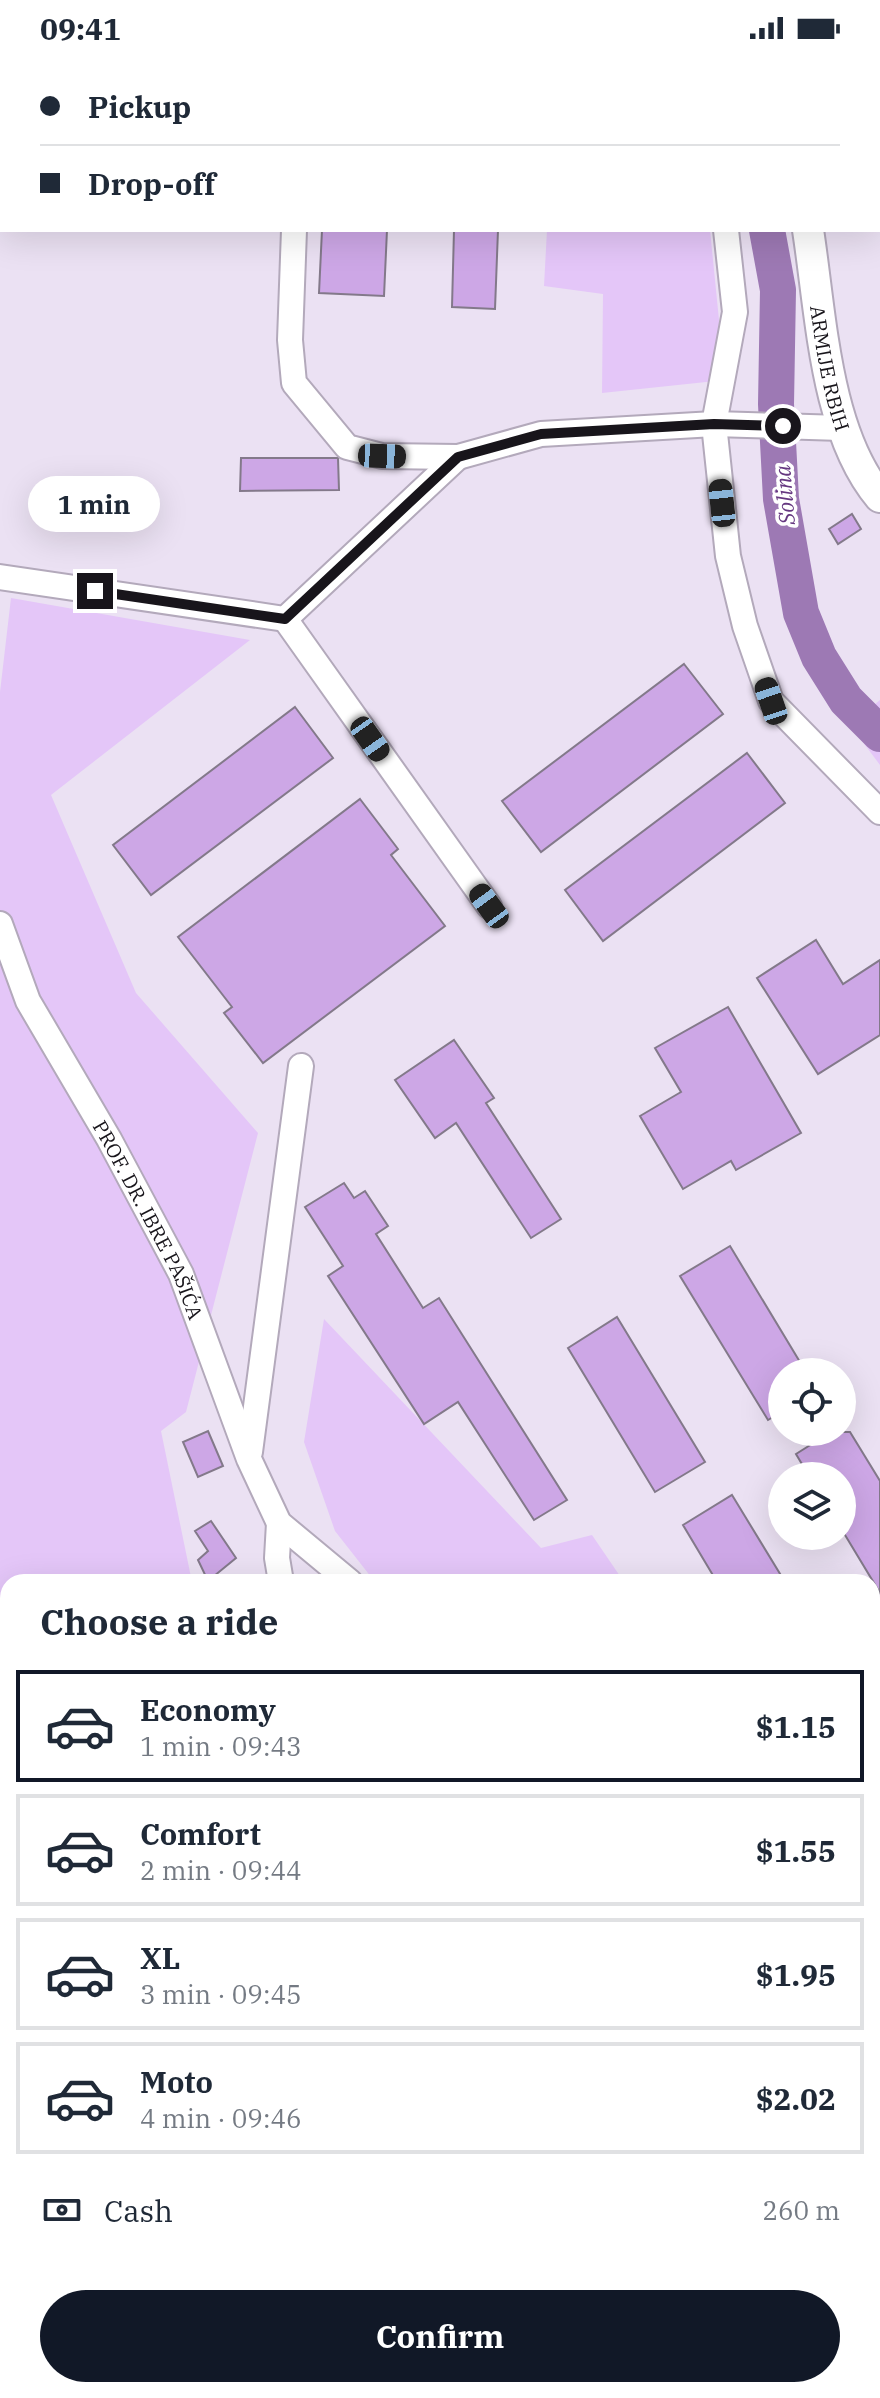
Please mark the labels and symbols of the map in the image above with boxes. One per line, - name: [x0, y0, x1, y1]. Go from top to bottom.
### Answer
- street label: ARMIJE RBIH: [805, 304, 857, 434]
- route start: [765, 408, 801, 444]
- car: [358, 443, 406, 469]
- water label: Solina: [767, 464, 801, 527]
- callout: 1 min: [29, 475, 161, 531]
- car: [708, 478, 736, 528]
- route end: [77, 573, 113, 609]
- car: [752, 674, 790, 728]
- car: [346, 712, 394, 766]
- car: [465, 880, 513, 932]
- street label: PROF. DR. IBRE PAŠIĆA: [87, 1115, 210, 1323]

